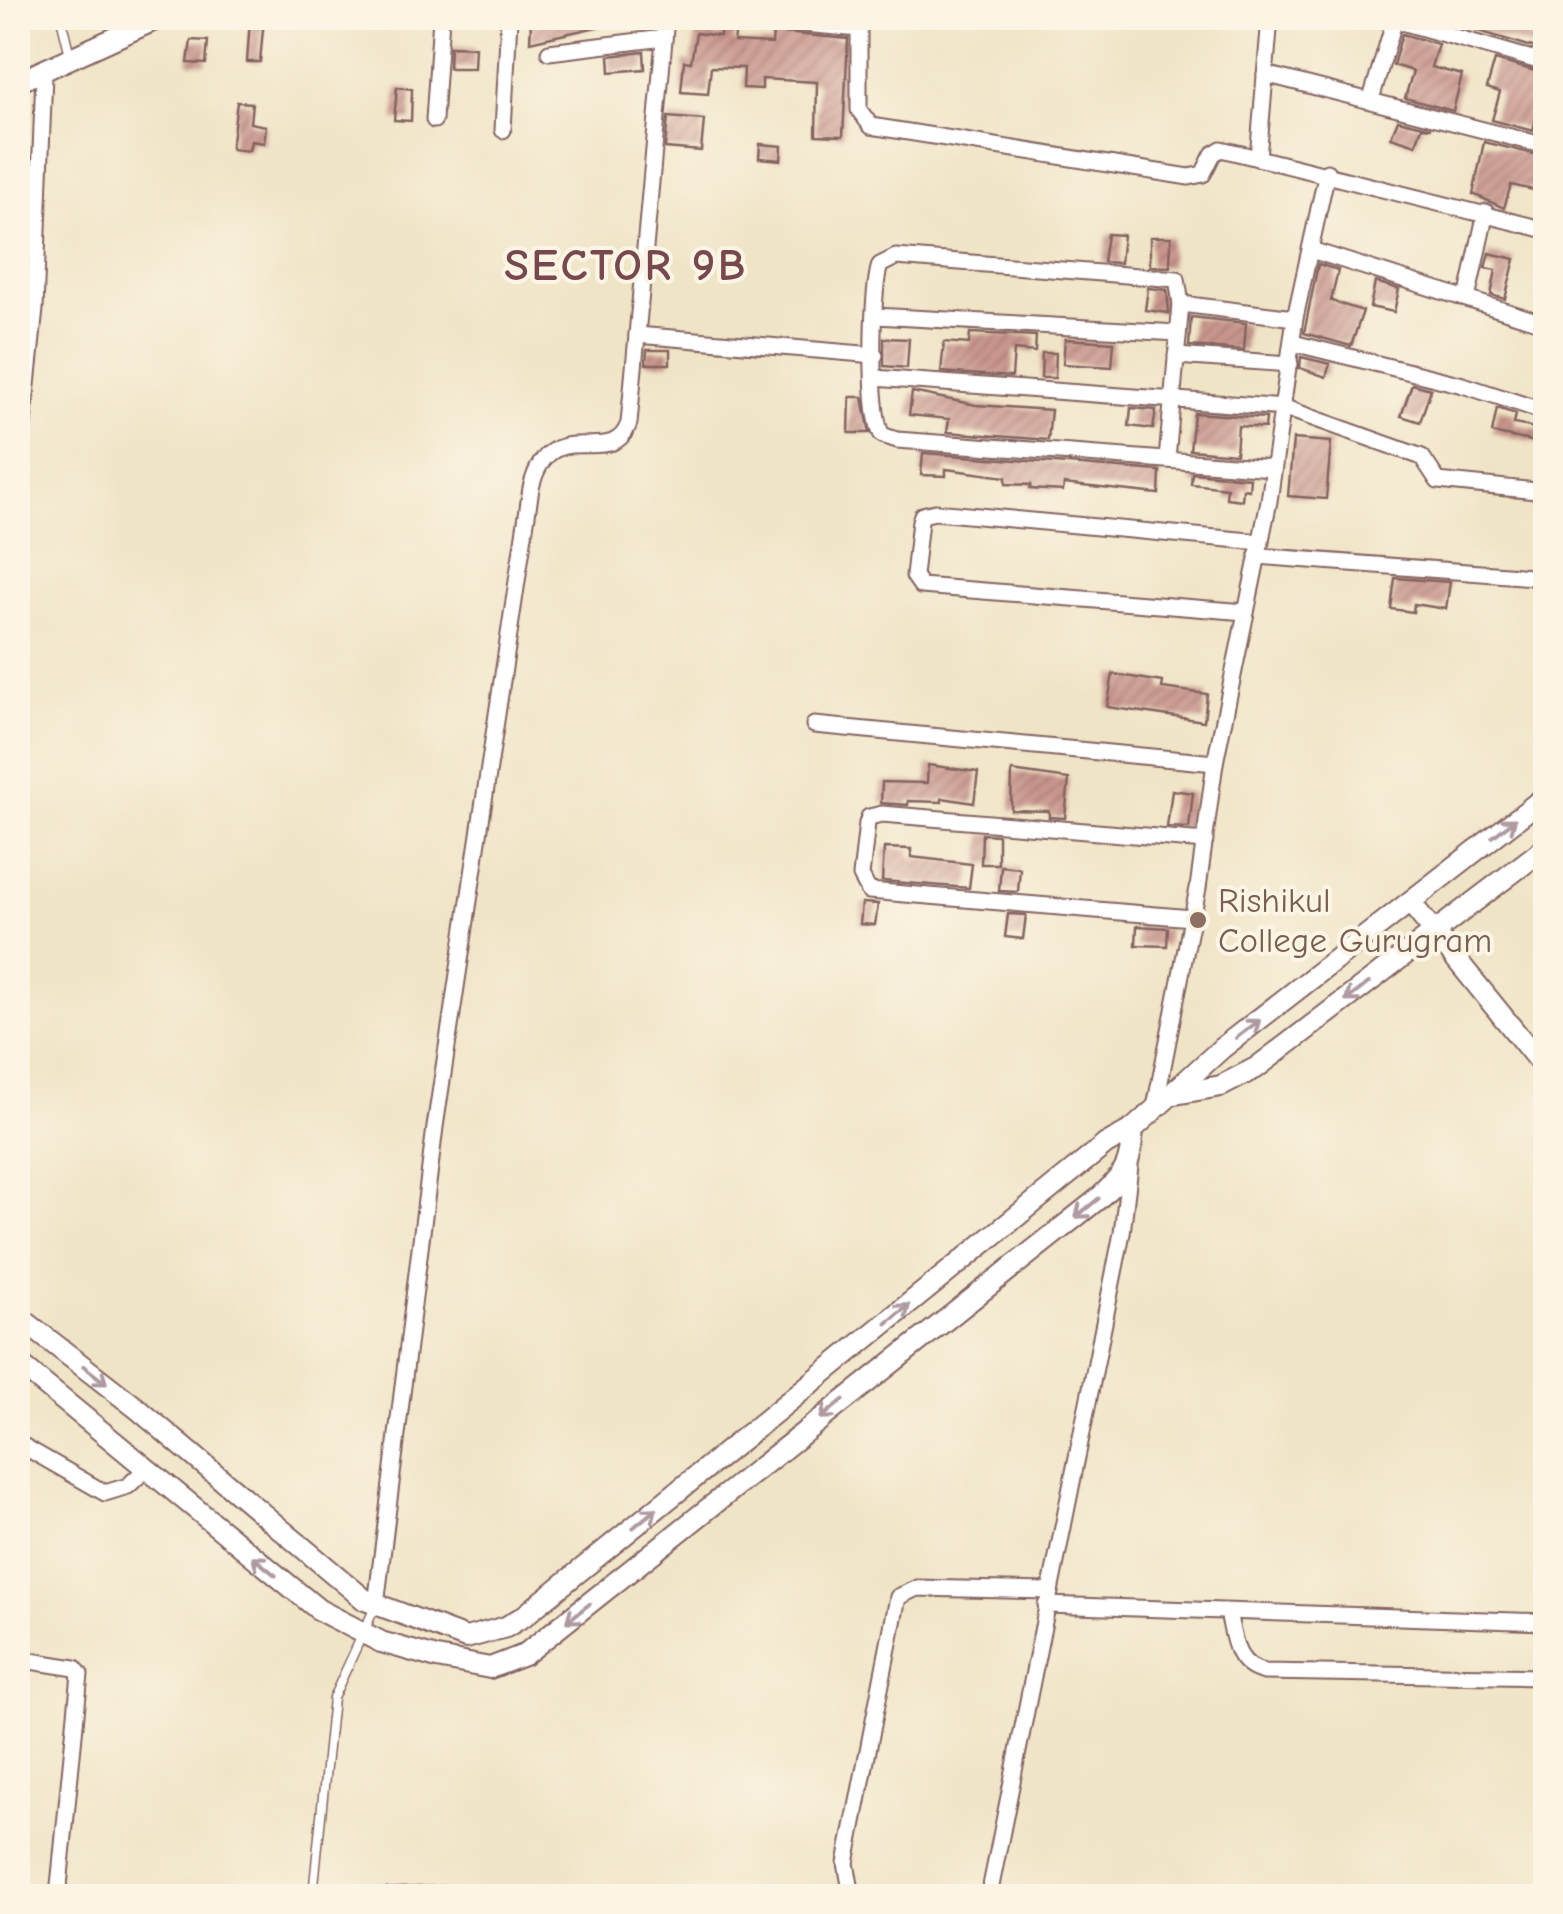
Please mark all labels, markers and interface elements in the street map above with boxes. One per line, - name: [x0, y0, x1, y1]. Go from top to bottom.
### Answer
- district label: SECTOR 9B: [504, 239, 748, 291]
- one-way arrow: [1490, 818, 1516, 840]
- place label: Rishikul College Gurugram: [1218, 880, 1492, 961]
- marker: Rishikul College Gurugram: [1187, 909, 1209, 931]
- one-way arrow: [1344, 981, 1371, 1002]
- one-way arrow: [1234, 1018, 1261, 1039]
- one-way arrow: [1074, 1197, 1100, 1219]
- one-way arrow: [885, 1303, 911, 1325]
- one-way arrow: [81, 1364, 107, 1386]
- one-way arrow: [819, 1398, 845, 1420]
- one-way arrow: [632, 1507, 658, 1529]
- one-way arrow: [252, 1555, 278, 1577]
- one-way arrow: [566, 1601, 592, 1623]

